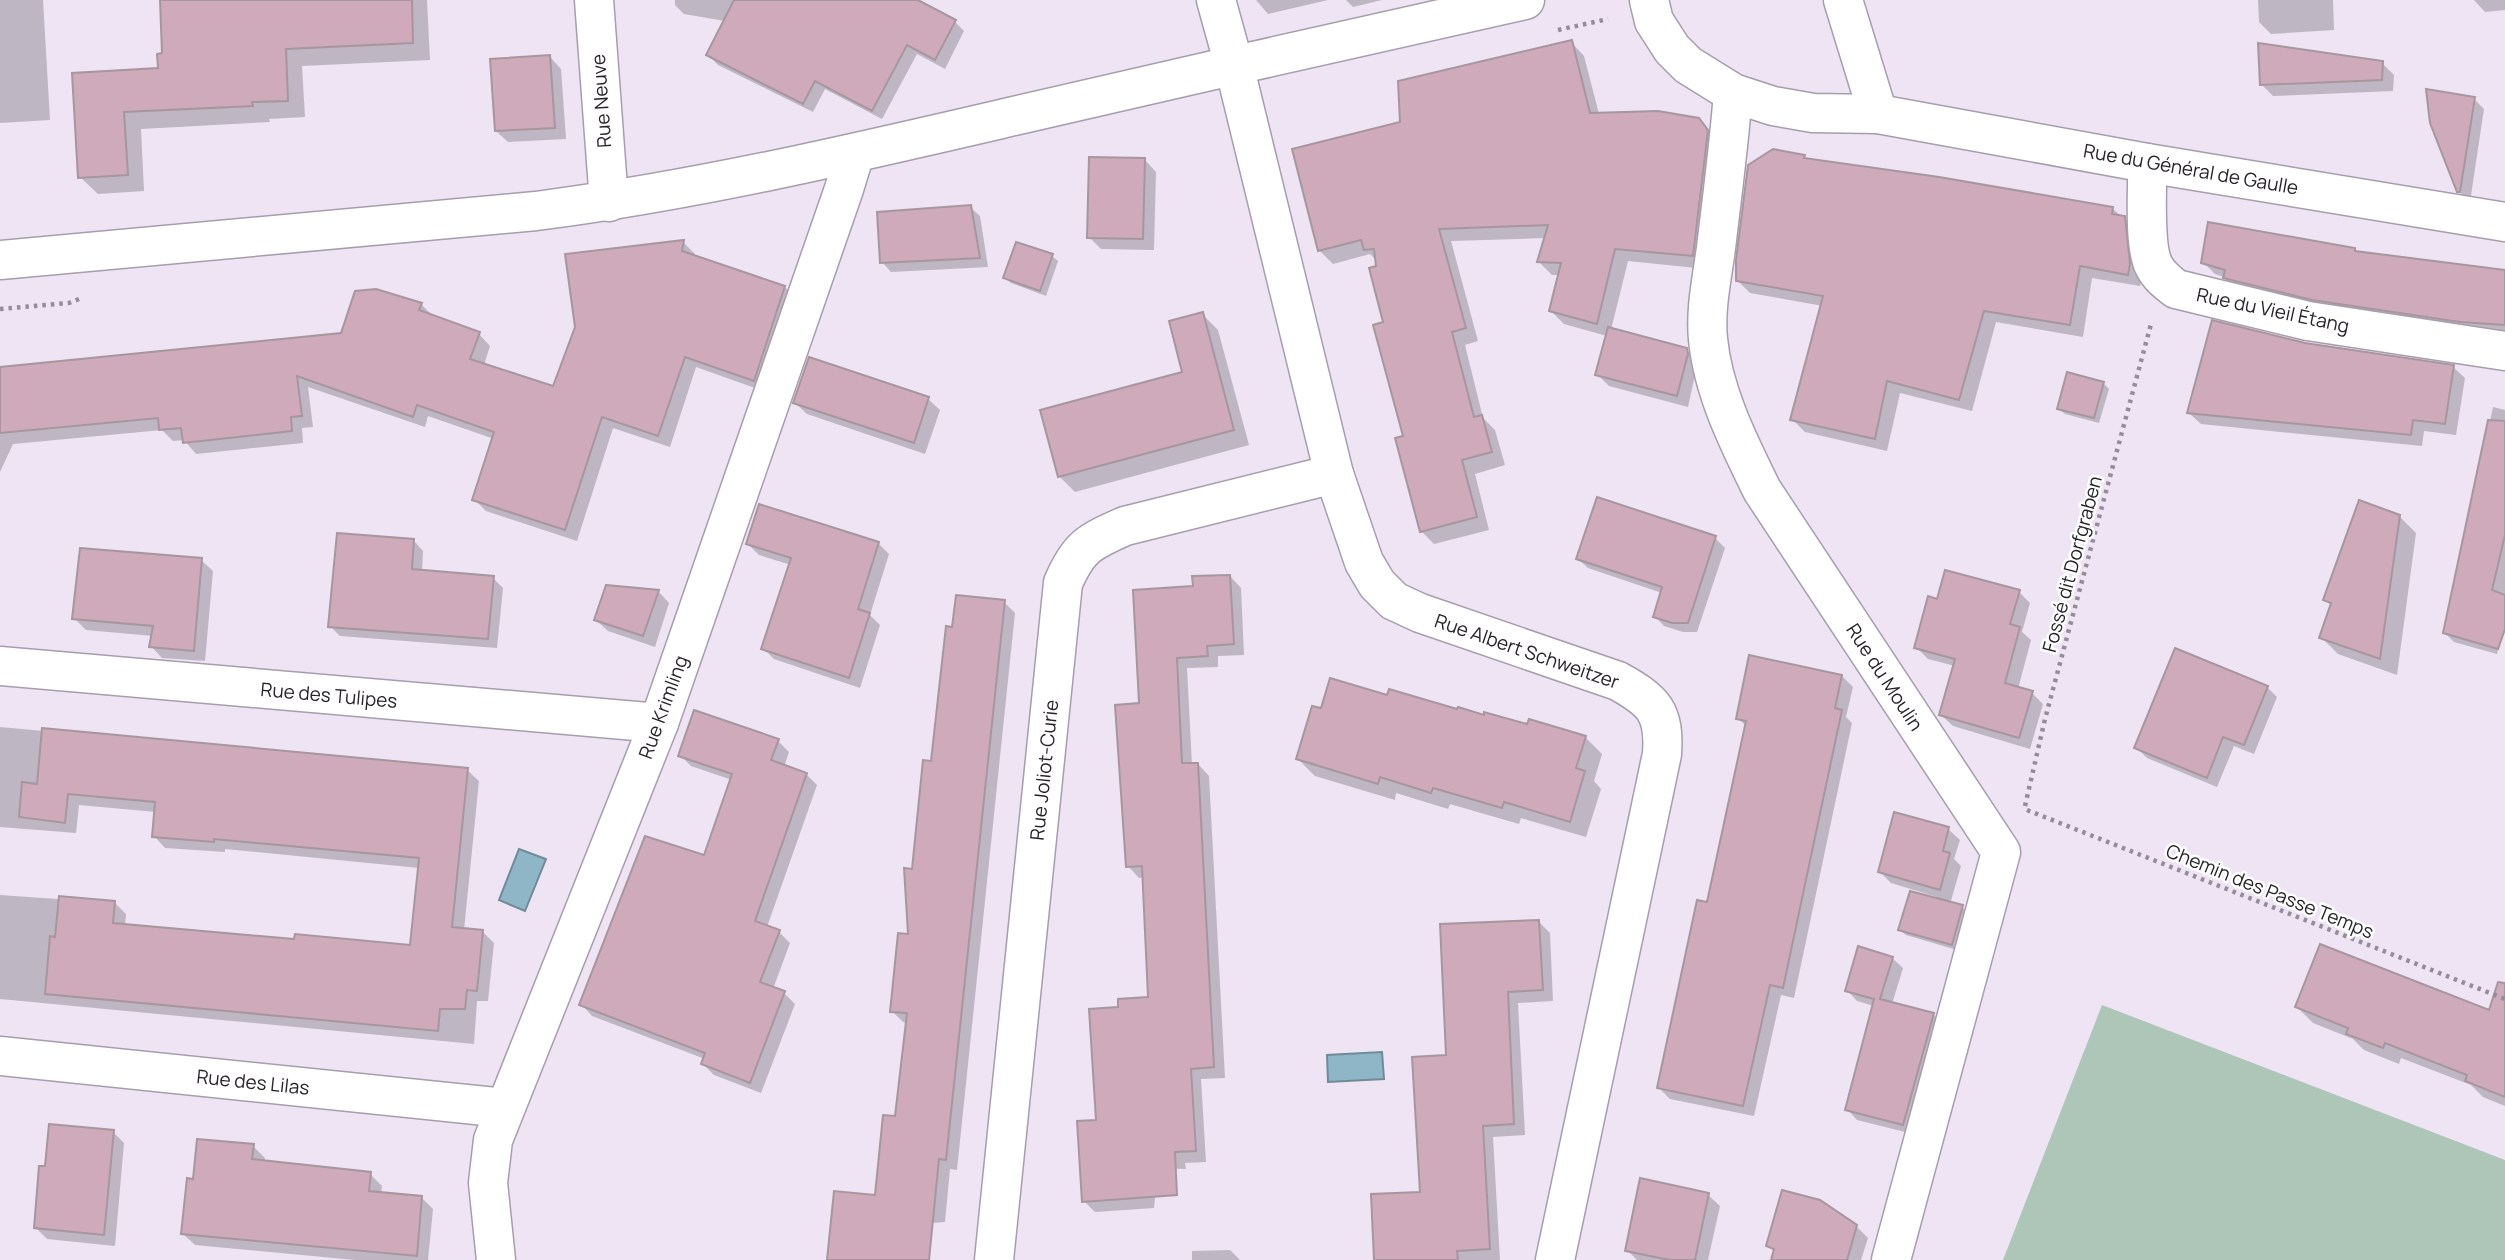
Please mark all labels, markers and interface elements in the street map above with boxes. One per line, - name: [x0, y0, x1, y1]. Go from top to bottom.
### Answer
- street label: Rue Neuve: [585, 53, 617, 149]
- street label: Rue du Général de Gaulle: [2082, 137, 2300, 201]
- street label: Rue du Vieil Étang: [2194, 281, 2352, 339]
- street label: Fossé dit Dorfgraben: [2036, 473, 2108, 655]
- street label: Rue Albert Schweitzer: [1431, 607, 1623, 695]
- street label: Rue du Moulin: [1841, 618, 1929, 736]
- street label: Rue Krimling: [632, 652, 694, 762]
- street label: Rue des Tulipes: [260, 676, 398, 714]
- street label: Rue Joliot-Curie: [1024, 698, 1064, 842]
- street label: Chemin des Passe Temps: [2162, 837, 2378, 945]
- street label: Rue des Lilas: [195, 1063, 311, 1101]

